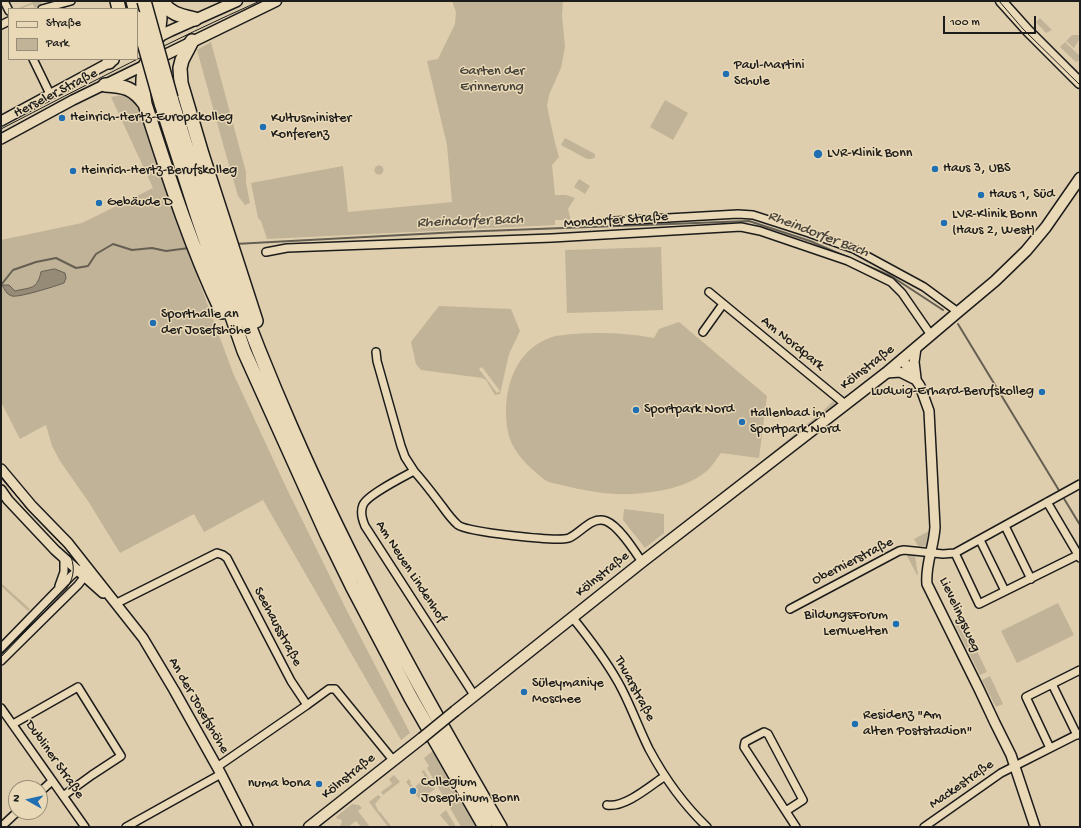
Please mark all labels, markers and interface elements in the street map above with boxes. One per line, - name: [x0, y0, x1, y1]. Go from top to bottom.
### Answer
- legend: [8, 8, 138, 60]
- scale bar: [945, 8, 1038, 34]
- text: 100 m: [950, 16, 980, 30]
- text: Straße: [46, 17, 81, 31]
- text: Park: [46, 37, 69, 51]
- place label: Paul-Martini Schule: [734, 58, 804, 90]
- park label: Garten der Erinnerung: [460, 64, 524, 96]
- street label: Herseler Straße: [11, 66, 101, 122]
- marker: Paul-Martini Schule: [721, 69, 731, 79]
- place label: Heinrich-Hertz-Europakolleg: [70, 110, 233, 126]
- place label: Kultusminister Konferenz: [271, 111, 352, 144]
- marker: Heinrich-Hertz-Europakolleg: [57, 113, 67, 123]
- marker: Kultusminister Konferenz: [258, 122, 268, 132]
- place label: LVR-Klinik Bonn: [827, 146, 912, 162]
- marker: LVR-Klinik Bonn: [812, 148, 824, 160]
- place label: Haus 3, UBS: [943, 161, 1011, 177]
- place label: Heinrich-Hertz-Berufskolleg: [81, 163, 237, 179]
- marker: Haus 3, UBS: [930, 164, 940, 174]
- marker: Heinrich-Hertz-Berufskolleg: [68, 166, 78, 176]
- place label: Haus 1, Süd: [989, 187, 1054, 203]
- marker: Haus 1, Süd: [976, 190, 986, 200]
- place label: Gebäude D: [107, 195, 173, 211]
- marker: Gebäude D: [94, 198, 104, 208]
- place label: LVR-Klinik Bonn (Haus 2, West): [952, 207, 1037, 240]
- water label: Rheindorfer Bach: [765, 208, 871, 262]
- street label: Mondorfer Straße: [563, 209, 669, 233]
- water label: Rheindorfer Bach: [417, 211, 523, 233]
- marker: LVR-Klinik Bonn (Haus 2, West): [939, 218, 949, 228]
- place label: Sporthalle an der Josefshöhe: [161, 307, 251, 340]
- street label: Am Nordpark: [757, 313, 827, 375]
- marker: Sporthalle an der Josefshöhe: [148, 318, 158, 328]
- street label: Kölnstraße: [838, 342, 898, 394]
- place label: Ludwig-Erhard-Berufskolleg: [871, 384, 1034, 400]
- marker: Ludwig-Erhard-Berufskolleg: [1037, 387, 1047, 397]
- place label: Sportpark Nord: [644, 402, 734, 418]
- marker: Sportpark Nord: [631, 405, 641, 415]
- place label: Hallenbad im Sportpark Nord: [750, 406, 840, 438]
- marker: Hallenbad im Sportpark Nord: [737, 417, 747, 427]
- street label: Am Neuen Lindenhof: [371, 518, 449, 626]
- street label: Obernierstraße: [809, 534, 897, 590]
- street label: Kölnstraße: [573, 548, 633, 602]
- street label: Lievelingsweg: [934, 575, 984, 655]
- street label: Seehausstraße: [249, 585, 305, 669]
- place label: BildungsForum Lernwelten: [804, 608, 888, 640]
- marker: BildungsForum Lernwelten: [891, 619, 901, 629]
- street label: Thuarstraße: [610, 653, 658, 725]
- street label: An der Josefshöhe: [164, 655, 232, 757]
- place label: Süleymaniye Moschee: [532, 676, 604, 708]
- marker: Süleymaniye Moschee: [519, 687, 529, 697]
- place label: Residenz "Am alten Poststadion": [863, 708, 972, 740]
- street label: Dubliner Straße: [21, 717, 87, 803]
- marker: Residenz "Am alten Poststadion": [850, 719, 860, 729]
- street label: Kölnstraße: [319, 750, 379, 804]
- street label: Mackestraße: [926, 757, 998, 813]
- place label: Collegium Josephinum Bonn: [421, 775, 520, 808]
- place label: numa bona: [248, 776, 311, 792]
- marker: numa bona: [314, 779, 324, 789]
- north arrow: [8, 780, 48, 820]
- marker: Collegium Josephinum Bonn: [408, 786, 418, 796]
- text: N: [11, 794, 24, 803]

